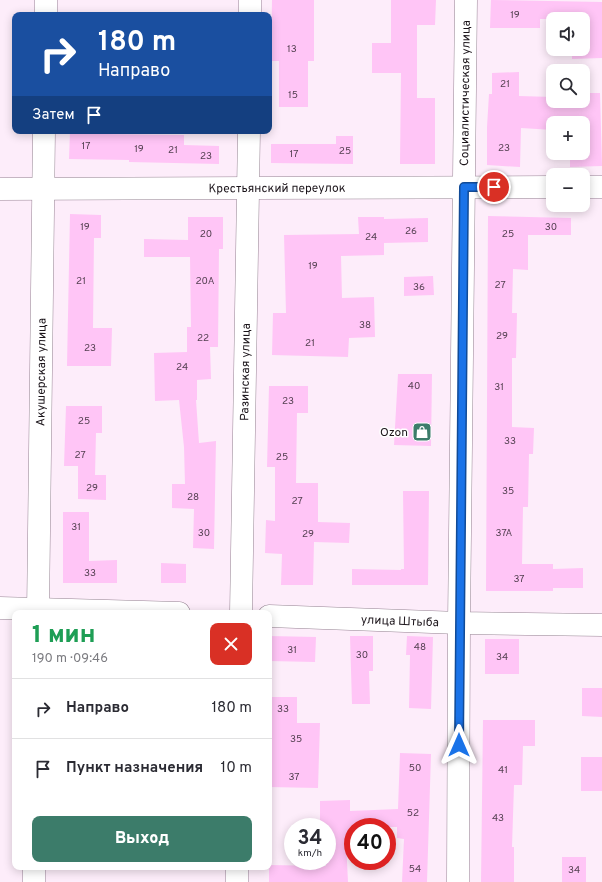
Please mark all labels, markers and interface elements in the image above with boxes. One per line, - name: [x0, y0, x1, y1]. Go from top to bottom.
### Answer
- house number: 19: [510, 9, 520, 22]
- map controls: [546, 12, 590, 212]
- button: sound: [546, 12, 590, 56]
- street label: Социалистическая улица: [457, 20, 475, 166]
- text: 180 m: [98, 25, 176, 61]
- icon: right: [32, 28, 84, 80]
- house number: 13: [287, 43, 297, 56]
- text: Направо: [98, 60, 170, 83]
- button: search: [546, 64, 590, 108]
- house number: 21: [500, 78, 510, 91]
- house number: 15: [288, 89, 298, 102]
- icon: arrive: [83, 104, 105, 126]
- text: Затем: [32, 106, 75, 125]
- button: +: [546, 116, 590, 160]
- house number: 17: [82, 140, 90, 153]
- house number: 23: [498, 142, 510, 155]
- house number: 19: [134, 143, 144, 156]
- house number: 21: [168, 144, 178, 157]
- house number: 25: [339, 145, 351, 158]
- house number: 17: [290, 148, 298, 161]
- house number: 23: [200, 150, 212, 163]
- button: −: [546, 168, 590, 212]
- pin: [477, 170, 511, 204]
- icon: arrive: [483, 176, 505, 198]
- street label: Крестьянский переулок: [208, 181, 346, 197]
- house number: 19: [80, 221, 90, 234]
- house number: 30: [545, 221, 557, 234]
- house number: 26: [405, 225, 417, 238]
- house number: 20: [200, 228, 212, 241]
- house number: 25: [502, 228, 514, 241]
- house number: 24: [365, 231, 377, 244]
- house number: 19: [308, 260, 318, 273]
- house number: 21: [76, 275, 86, 288]
- house number: 20А: [195, 275, 215, 288]
- house number: 27: [494, 279, 506, 292]
- house number: 36: [413, 281, 425, 294]
- street label: Акушерская улица: [33, 318, 51, 426]
- house number: 38: [359, 319, 371, 332]
- street label: Разинская улица: [237, 323, 255, 421]
- house number: 29: [496, 330, 508, 343]
- house number: 22: [197, 332, 209, 345]
- house number: 21: [305, 337, 315, 350]
- house number: 23: [84, 342, 96, 355]
- house number: 24: [176, 361, 188, 374]
- house number: 40: [408, 380, 420, 393]
- house number: 31: [494, 381, 504, 394]
- house number: 23: [282, 395, 294, 408]
- house number: 25: [78, 415, 90, 428]
- shop icon: Ozon: [411, 421, 433, 443]
- place label: Ozon: [380, 425, 408, 441]
- house number: 33: [504, 435, 516, 448]
- house number: 27: [74, 449, 86, 462]
- house number: 25: [276, 451, 288, 464]
- house number: 29: [86, 482, 98, 495]
- house number: 35: [502, 485, 514, 498]
- house number: 28: [187, 491, 199, 504]
- house number: 27: [291, 495, 303, 508]
- house number: 31: [71, 521, 81, 534]
- house number: 30: [198, 527, 210, 540]
- house number: 37А: [496, 527, 513, 540]
- house number: 29: [302, 528, 314, 541]
- house number: 33: [84, 567, 96, 580]
- house number: 37: [513, 573, 525, 586]
- street label: улица Штыба: [361, 612, 439, 631]
- text: 1 мин: [32, 621, 95, 651]
- button: close: [210, 623, 252, 665]
- house number: 48: [414, 641, 426, 654]
- house number: 31: [287, 644, 297, 657]
- house number: 30: [356, 649, 368, 662]
- text: 190 m · 09:46: [32, 651, 108, 667]
- house number: 34: [496, 651, 508, 664]
- icon: right: [32, 698, 54, 720]
- text: Направо: [66, 699, 129, 718]
- text: 180 m: [212, 699, 252, 718]
- house number: 33: [277, 703, 289, 716]
- position arrow: [438, 724, 480, 766]
- house number: 35: [290, 733, 302, 746]
- icon: arrive: [32, 758, 54, 780]
- text: Пункт назначения: [66, 759, 203, 778]
- text: 10 m: [221, 759, 252, 778]
- house number: 50: [409, 762, 421, 775]
- house number: 41: [498, 764, 508, 777]
- house number: 37: [288, 771, 300, 784]
- house number: 52: [407, 807, 419, 820]
- house number: 43: [492, 812, 504, 825]
- button: Выход: [32, 816, 252, 862]
- speed limit sign: 40: [344, 818, 396, 870]
- text: 34: [298, 826, 322, 852]
- text: km/h: [298, 847, 322, 860]
- house number: 54: [409, 863, 421, 876]
- house number: 34: [568, 864, 580, 877]

